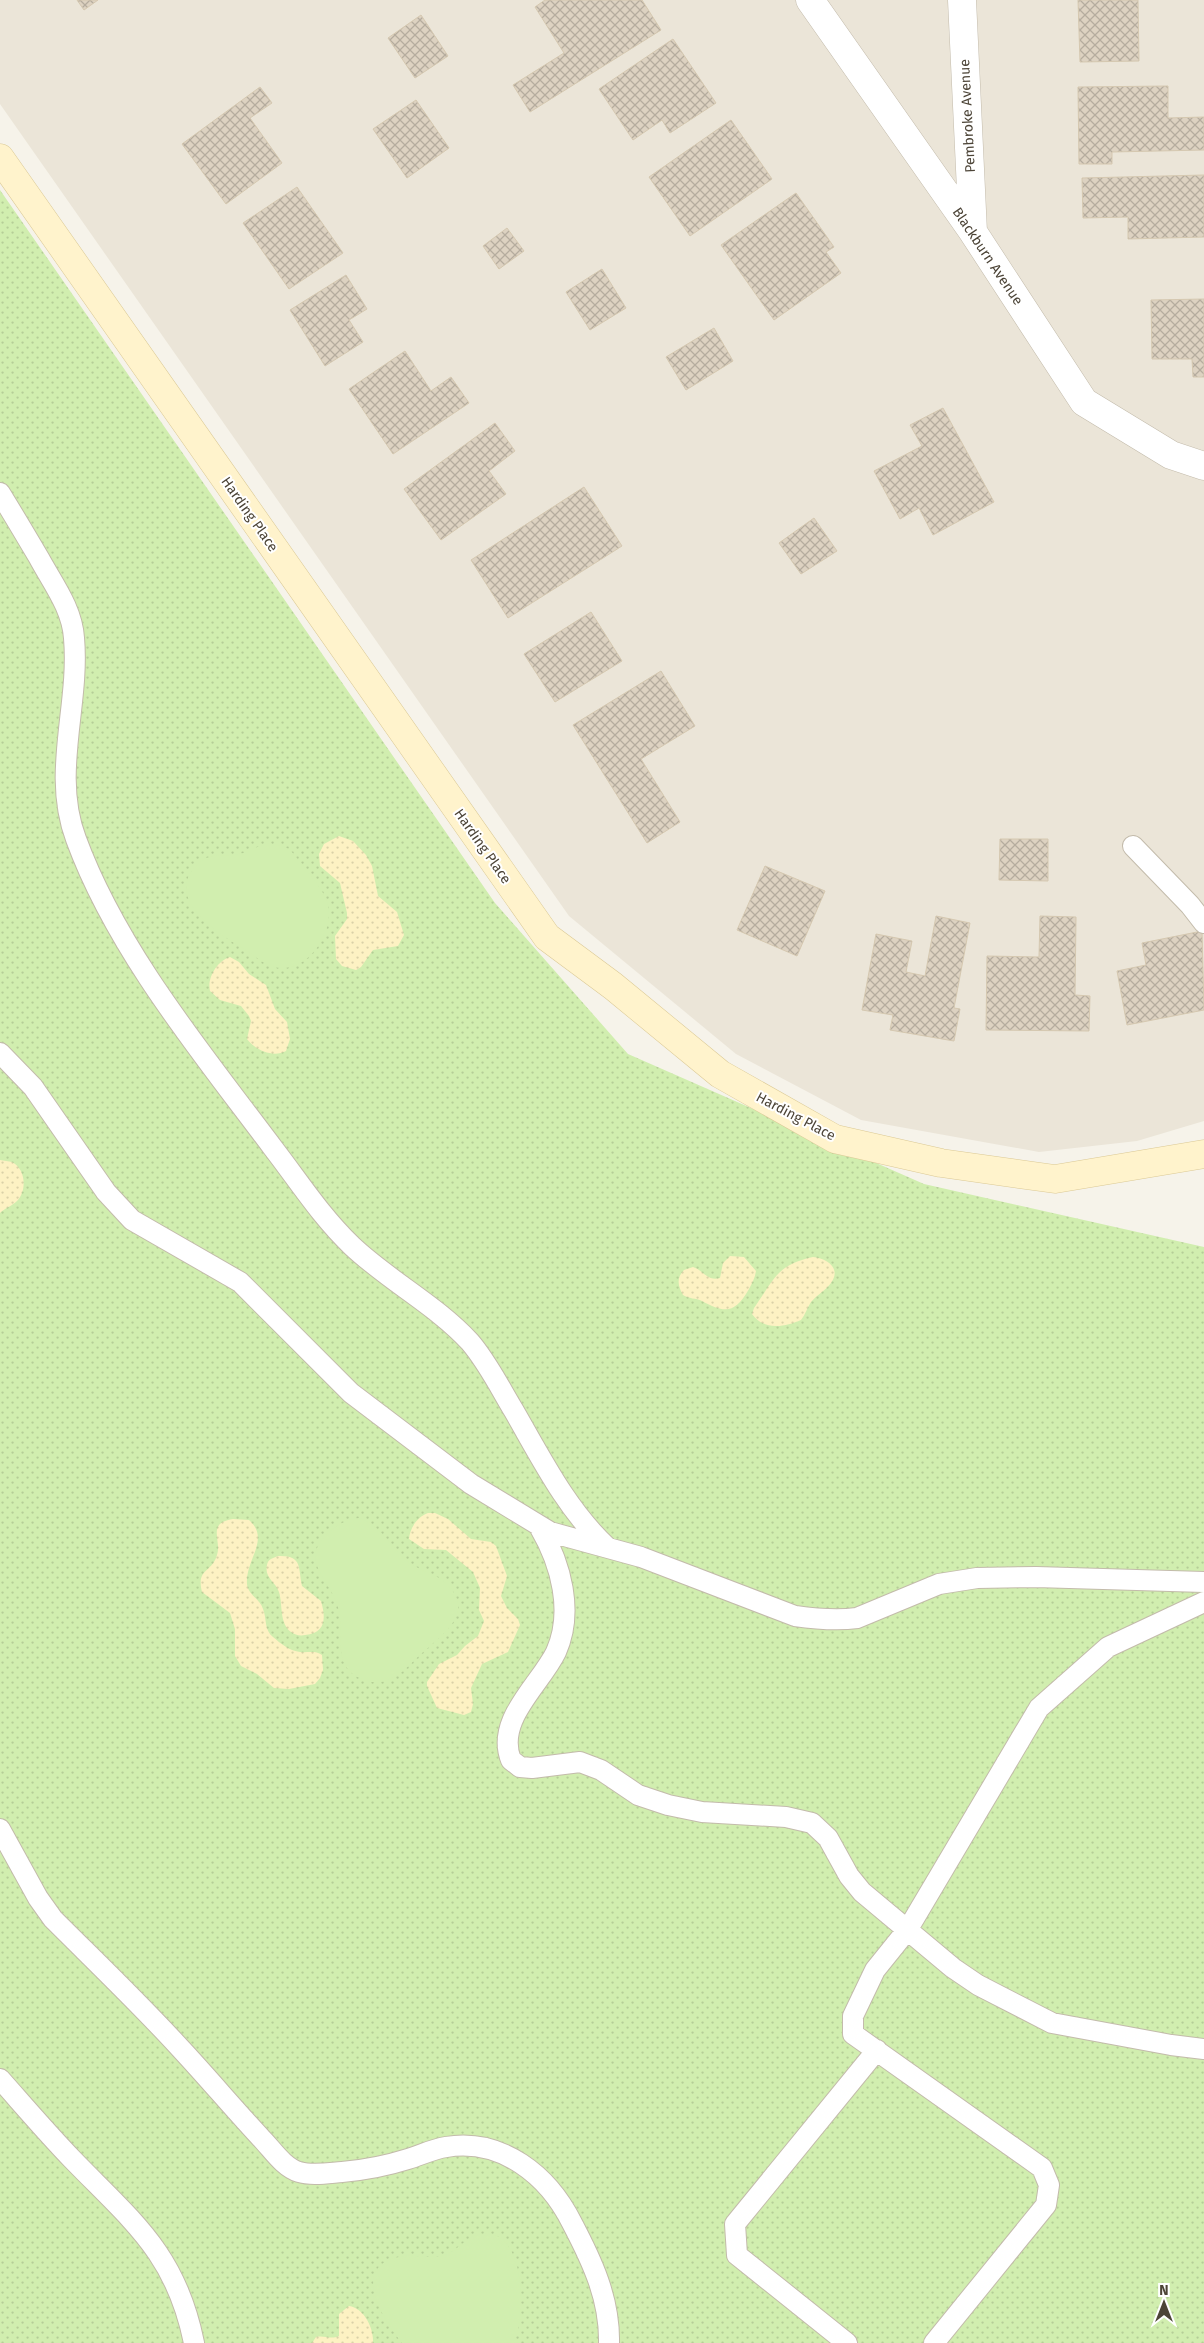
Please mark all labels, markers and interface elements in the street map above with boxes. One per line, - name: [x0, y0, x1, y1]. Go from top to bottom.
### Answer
- street label: Pembroke Avenue: [956, 59, 979, 173]
- street label: Blackburn Avenue: [949, 204, 1027, 308]
- street label: Harding Place: [218, 474, 282, 555]
- street label: Harding Place: [451, 806, 515, 887]
- street label: Harding Place: [753, 1088, 838, 1144]
- north arrow: [1139, 2278, 1189, 2328]
- text: N: [1159, 2282, 1169, 2299]

